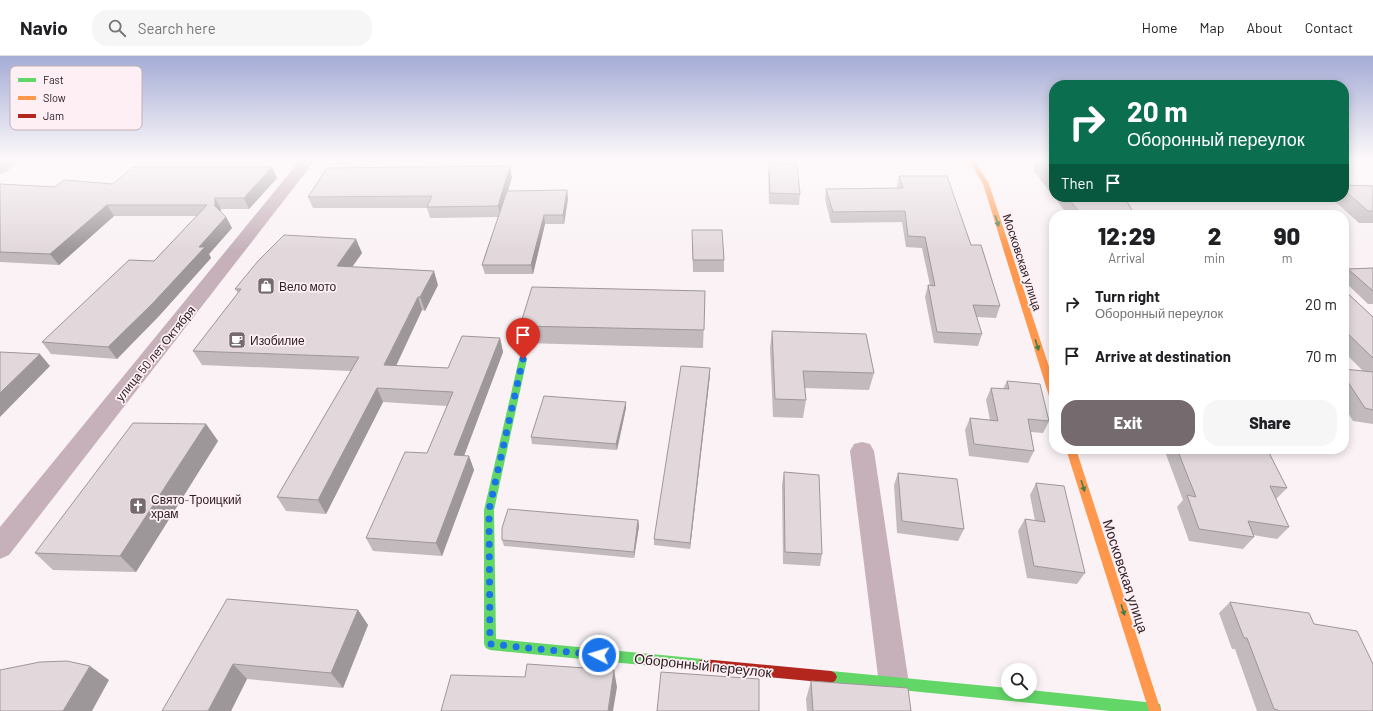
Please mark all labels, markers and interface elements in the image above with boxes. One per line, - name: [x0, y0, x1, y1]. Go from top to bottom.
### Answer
- search box: [92, 10, 372, 46]
- text: Navio: [20, 16, 68, 39]
- icon: search: [106, 17, 128, 39]
- text: Search here: [138, 19, 216, 37]
- text: Home: [1142, 19, 1178, 36]
- text: Map: [1200, 19, 1224, 36]
- text: About: [1246, 19, 1283, 36]
- text: Contact: [1305, 19, 1353, 36]
- legend: [10, 66, 142, 130]
- text: Fast: [43, 73, 64, 86]
- text: Slow: [43, 91, 66, 104]
- text: 20 m: [1127, 94, 1188, 128]
- icon: right: [1061, 96, 1113, 148]
- text: Jam: [43, 109, 64, 122]
- text: Оборонный переулок: [1127, 128, 1305, 150]
- icon: arrive: [1102, 172, 1124, 194]
- text: Then: [1061, 174, 1094, 192]
- street label: Московская улица: [1000, 212, 1045, 313]
- one-way arrow: [995, 215, 1001, 227]
- text: 12:29: [1098, 221, 1155, 250]
- text: 2: [1208, 221, 1221, 250]
- text: 90: [1274, 221, 1300, 250]
- text: Arrival: [1108, 250, 1145, 266]
- text: min: [1204, 250, 1225, 266]
- text: m: [1282, 250, 1292, 266]
- shop icon: Вело мото: [256, 276, 276, 296]
- place label: Вело мото: [279, 279, 337, 293]
- text: Turn right: [1095, 287, 1160, 305]
- icon: right: [1061, 293, 1083, 315]
- text: 20 m: [1305, 295, 1337, 313]
- street label: улица 50 лет Октября: [112, 303, 199, 404]
- text: Оборонный переулок: [1095, 305, 1223, 321]
- pin: [506, 318, 540, 359]
- icon: arrive: [512, 324, 534, 346]
- cafe icon: Изобилие: [227, 330, 247, 350]
- place label: Изобилие: [250, 333, 305, 347]
- one-way arrow: [1034, 339, 1040, 351]
- icon: arrive: [1061, 345, 1083, 367]
- text: Arrive at destination: [1095, 347, 1231, 365]
- text: 70 m: [1306, 347, 1337, 365]
- button: Exit: [1061, 400, 1195, 446]
- button: Share: [1203, 400, 1337, 446]
- one-way arrow: [1080, 480, 1086, 492]
- place label: Свято-Троицкий храм: [151, 492, 241, 521]
- church icon: Свято-Троицкий храм: [128, 496, 148, 516]
- street label: Московская улица: [1100, 517, 1152, 635]
- one-way arrow: [1120, 604, 1126, 616]
- position arrow: [578, 634, 620, 676]
- street label: Оборонный переулок: [633, 649, 773, 681]
- map controls: [1001, 663, 1037, 699]
- button: search: [1001, 663, 1037, 699]

